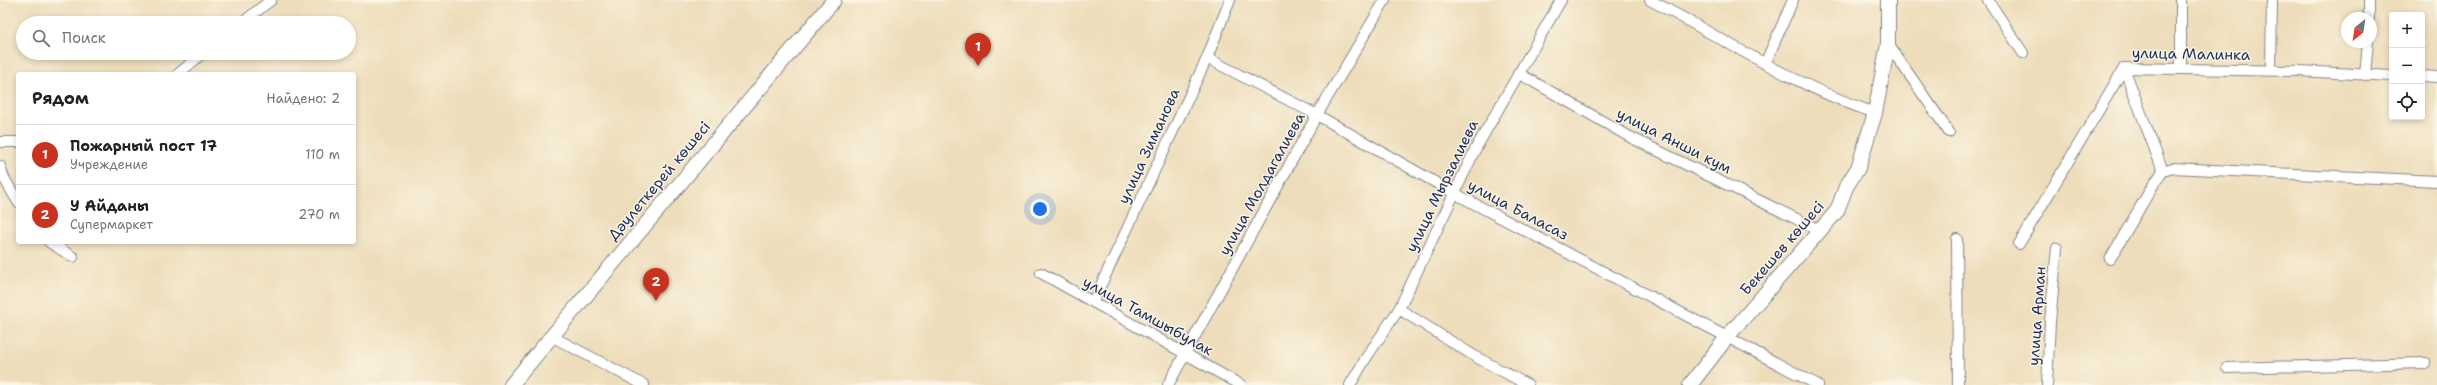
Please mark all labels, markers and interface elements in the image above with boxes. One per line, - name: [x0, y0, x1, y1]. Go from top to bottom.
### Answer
- north arrow: [2341, 12, 2377, 48]
- map controls: [2389, 12, 2425, 120]
- button: +: [2389, 12, 2425, 48]
- search box: [16, 16, 356, 60]
- icon: search: [30, 27, 52, 49]
- text: Поиск: [62, 28, 106, 48]
- pin: 1: [965, 33, 991, 66]
- street label: улица Малинка: [2132, 43, 2251, 65]
- button: −: [2389, 48, 2425, 84]
- street label: улица Зиманова: [1113, 84, 1185, 207]
- button: locate: [2389, 84, 2425, 120]
- text: Рядом: [32, 87, 89, 109]
- text: Найдено: 2: [266, 90, 340, 107]
- street label: улица Анши кум: [1613, 103, 1735, 179]
- street label: улица Молдагалиева: [1214, 109, 1310, 259]
- street label: улица Мырзалиева: [1401, 116, 1483, 255]
- street label: Дәулеткерей көшесі: [603, 117, 715, 245]
- text: Пожарный пост 17: [70, 136, 217, 156]
- text: 1: [42, 146, 48, 163]
- text: 110 m: [305, 146, 340, 163]
- text: Учреждение: [70, 156, 148, 173]
- street label: улица Баласаз: [1464, 175, 1572, 245]
- text: У Айданы: [70, 196, 149, 216]
- street label: Бекешев көшесі: [1736, 197, 1828, 299]
- your location: [1030, 199, 1050, 219]
- text: 2: [40, 206, 50, 223]
- text: 270 m: [298, 206, 340, 223]
- text: Супермаркет: [70, 216, 153, 233]
- street label: улица Арман: [2024, 266, 2050, 366]
- pin: 2: [643, 268, 669, 301]
- street label: улица Тамшыбулак: [1079, 272, 1217, 360]

